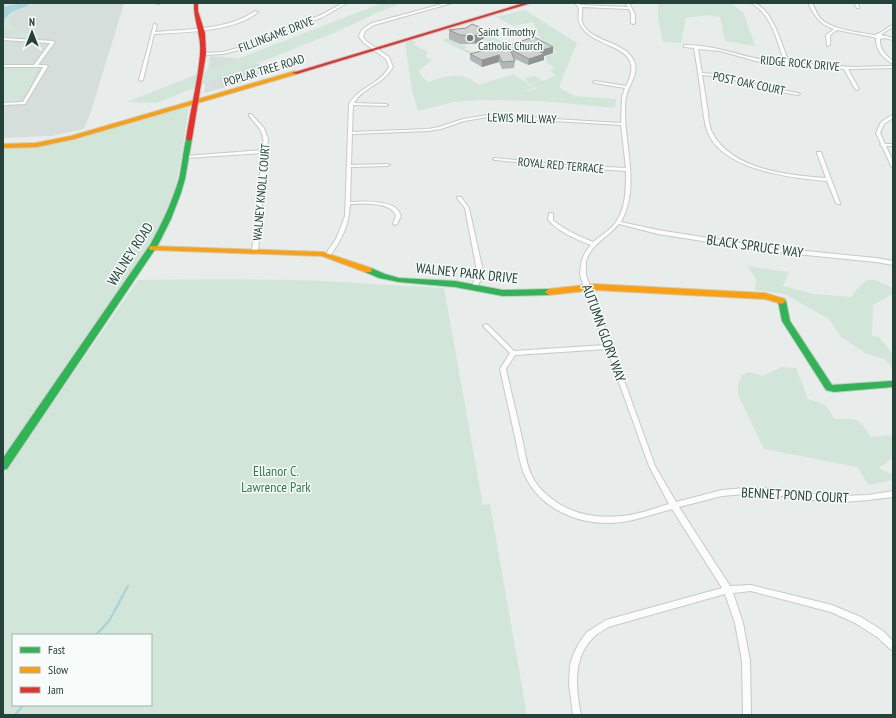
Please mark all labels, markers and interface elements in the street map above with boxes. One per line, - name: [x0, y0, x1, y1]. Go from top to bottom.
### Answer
- north arrow: [12, 12, 52, 52]
- street label: FILLINGAME DRIVE: [236, 13, 316, 55]
- text: N: [29, 15, 35, 29]
- place label: Saint Timothy Catholic Church: [478, 24, 543, 53]
- marker: Saint Timothy Catholic Church: [465, 33, 475, 43]
- street label: POPLAR TREE ROAD: [222, 51, 306, 89]
- street label: RIDGE ROCK DRIVE: [760, 52, 840, 74]
- street label: POST OAK COURT: [712, 68, 787, 98]
- street label: LEWIS MILL WAY: [487, 109, 557, 127]
- street label: WALNEY KNOLL COURT: [249, 142, 273, 241]
- street label: ROYAL RED TERRACE: [517, 154, 605, 176]
- street label: WALNEY ROAD: [103, 219, 157, 289]
- street label: BLACK SPRUCE WAY: [705, 230, 805, 262]
- street label: WALNEY PARK DRIVE: [415, 259, 519, 287]
- street label: AUTUMN GLORY WAY: [578, 282, 630, 385]
- park label: Ellanor C. Lawrence Park: [241, 462, 311, 496]
- street label: BENNET POND COURT: [741, 483, 850, 507]
- legend: [12, 634, 152, 706]
- text: Fast: [48, 642, 66, 657]
- text: Slow: [48, 662, 69, 677]
- text: Jam: [47, 682, 64, 697]

